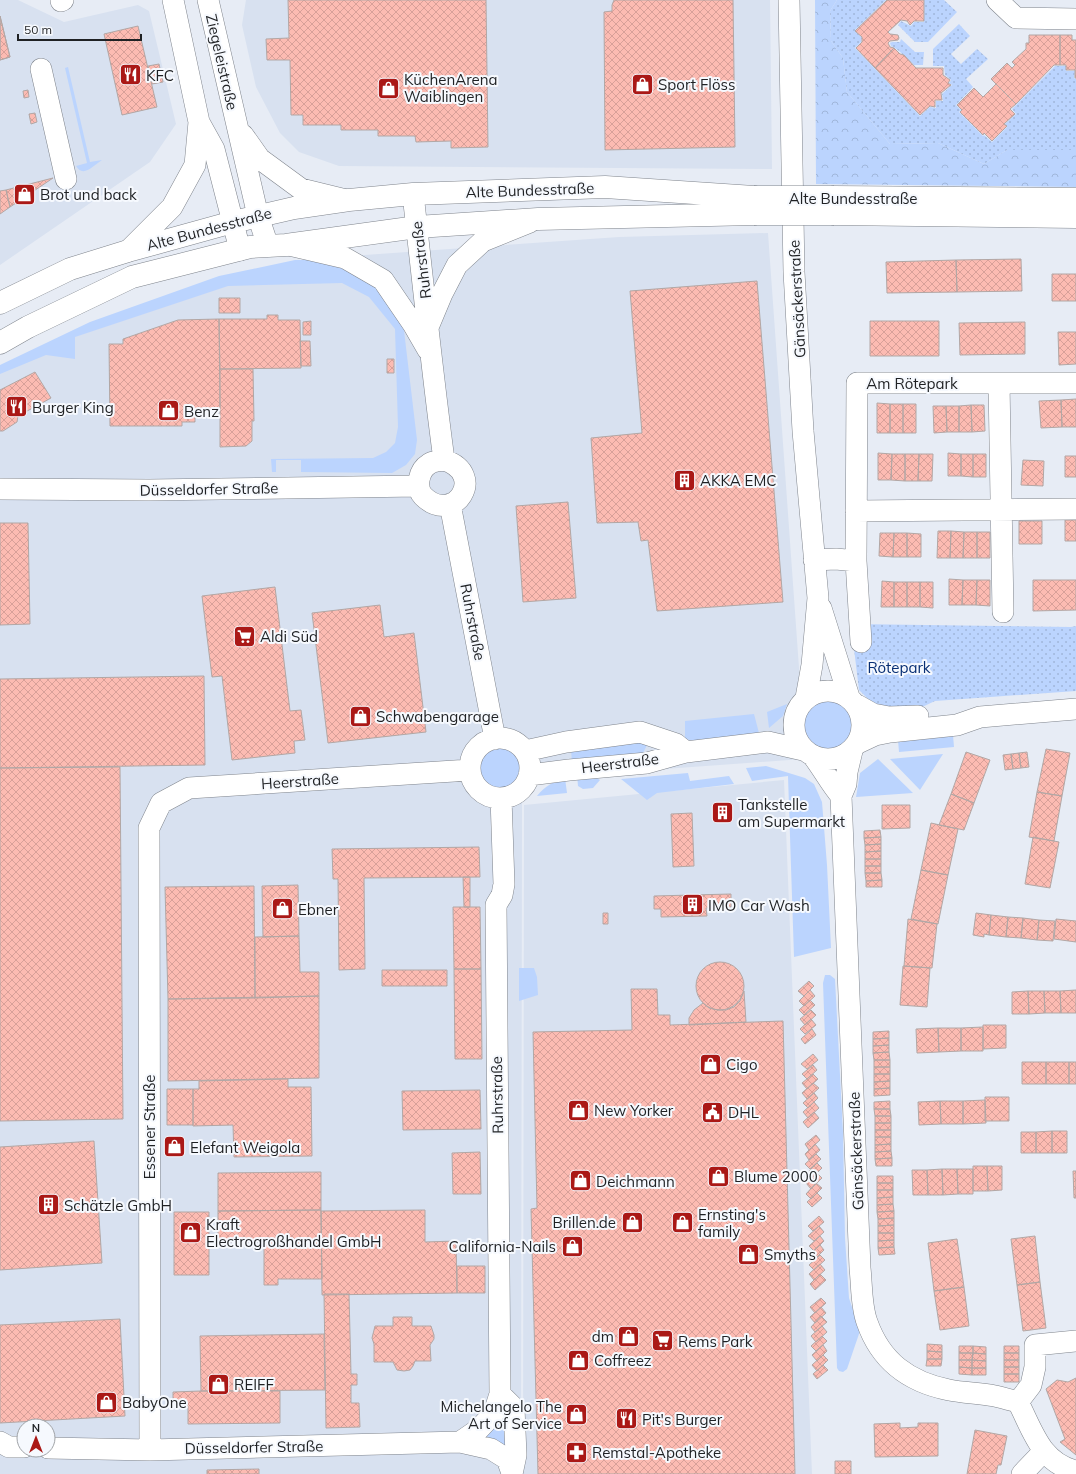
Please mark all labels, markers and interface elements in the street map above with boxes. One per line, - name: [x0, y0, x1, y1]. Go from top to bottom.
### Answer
- street label: Ziegeleistraße: [202, 12, 242, 112]
- scale bar: [18, 16, 141, 42]
- text: 50 m: [24, 22, 52, 37]
- restaurant icon: KFC: [118, 62, 144, 88]
- place label: KFC: [146, 66, 174, 85]
- place label: KüchenArena Waiblingen: [404, 70, 498, 106]
- shop icon: Sport Flöss: [630, 71, 656, 97]
- shop icon: KüchenArena Waiblingen: [376, 75, 402, 101]
- place label: Sport Flöss: [658, 75, 735, 94]
- street label: Alte Bundesstraße: [465, 178, 595, 202]
- shop icon: Brot und back: [12, 181, 38, 207]
- place label: Brot und back: [40, 185, 137, 204]
- street label: Alte Bundesstraße: [789, 189, 917, 208]
- street label: Alte Bundesstraße: [144, 203, 274, 255]
- street label: Ruhrstraße: [407, 220, 435, 300]
- street label: Gänsäckerstraße: [784, 239, 810, 359]
- street label: Am Rötepark: [866, 374, 958, 393]
- restaurant icon: Burger King: [4, 394, 30, 420]
- place label: Burger King: [32, 398, 114, 417]
- shop icon: Benz: [155, 398, 181, 424]
- place label: Benz: [184, 402, 219, 421]
- building icon: AKKA EMC: [671, 467, 697, 493]
- place label: AKKA EMC: [700, 471, 777, 490]
- street label: Düsseldorfer Straße: [139, 478, 279, 500]
- street label: Ruhrstraße: [456, 582, 490, 662]
- supermarket icon: Aldi Süd: [231, 623, 257, 649]
- place label: Aldi Süd: [260, 627, 318, 646]
- park label: Rötepark: [867, 658, 931, 677]
- shop icon: Schwabengarage: [347, 703, 373, 729]
- place label: Schwabengarage: [376, 707, 499, 726]
- street label: Heerstraße: [580, 749, 660, 777]
- street label: Heerstraße: [261, 769, 339, 793]
- place label: Tankstelle am Supermarkt: [738, 795, 845, 831]
- building icon: Tankstelle am Supermarkt: [710, 800, 736, 826]
- building icon: IMO Car Wash: [680, 892, 706, 918]
- shop icon: Ebner: [269, 896, 295, 922]
- place label: IMO Car Wash: [708, 896, 810, 915]
- place label: Ebner: [298, 900, 339, 919]
- shop icon: Cigo: [698, 1051, 724, 1077]
- place label: Cigo: [726, 1055, 757, 1074]
- street label: Ruhrstraße: [487, 1056, 507, 1134]
- street label: Essener Straße: [140, 1075, 159, 1179]
- street label: Gänsäckerstraße: [844, 1092, 868, 1210]
- shop icon: New Yorker: [566, 1097, 592, 1123]
- public building icon: DHL: [700, 1099, 726, 1125]
- place label: New Yorker: [594, 1101, 674, 1120]
- place label: DHL: [728, 1103, 759, 1122]
- shop icon: Elefant Weigola: [161, 1134, 187, 1160]
- place label: Elefant Weigola: [190, 1138, 300, 1157]
- shop icon: Blume 2000: [705, 1163, 731, 1189]
- place label: Blume 2000: [734, 1167, 818, 1186]
- shop icon: Deichmann: [568, 1168, 594, 1194]
- place label: Deichmann: [596, 1172, 675, 1191]
- building icon: Schätzle GmbH: [36, 1192, 62, 1218]
- place label: Schätzle GmbH: [64, 1196, 172, 1215]
- place label: Ernsting's family: [698, 1205, 766, 1241]
- shop icon: Brillen.de: [619, 1209, 645, 1235]
- shop icon: Ernsting's family: [670, 1210, 696, 1236]
- place label: Brillen.de: [552, 1213, 616, 1232]
- place label: Kraft Electrogroßhandel GmbH: [206, 1215, 381, 1251]
- shop icon: Kraft Electrogroßhandel GmbH: [178, 1220, 204, 1246]
- shop icon: California-Nails: [559, 1233, 585, 1259]
- place label: California-Nails: [448, 1237, 556, 1256]
- shop icon: Smyths: [736, 1241, 762, 1267]
- place label: Smyths: [764, 1245, 816, 1264]
- shop icon: dm: [616, 1323, 642, 1349]
- place label: dm: [592, 1327, 614, 1346]
- supermarket icon: Rems Park: [650, 1328, 676, 1354]
- place label: Rems Park: [678, 1332, 753, 1351]
- shop icon: Coffreez: [566, 1347, 592, 1373]
- place label: Coffreez: [594, 1351, 652, 1370]
- shop icon: REIFF: [205, 1371, 231, 1397]
- place label: REIFF: [234, 1375, 274, 1394]
- shop icon: BabyOne: [94, 1389, 120, 1415]
- place label: BabyOne: [122, 1393, 187, 1412]
- place label: Michelangelo The Art of Service: [441, 1397, 562, 1433]
- shop icon: Michelangelo The Art of Service: [564, 1402, 590, 1428]
- restaurant icon: Pit's Burger: [614, 1406, 640, 1432]
- place label: Pit's Burger: [642, 1410, 723, 1429]
- north arrow: [16, 1418, 56, 1458]
- text: N: [32, 1421, 40, 1435]
- street label: Düsseldorfer Straße: [184, 1436, 324, 1458]
- pharmacy icon: Remstal-Apotheke: [564, 1439, 590, 1465]
- place label: Remstal-Apotheke: [592, 1443, 721, 1462]

